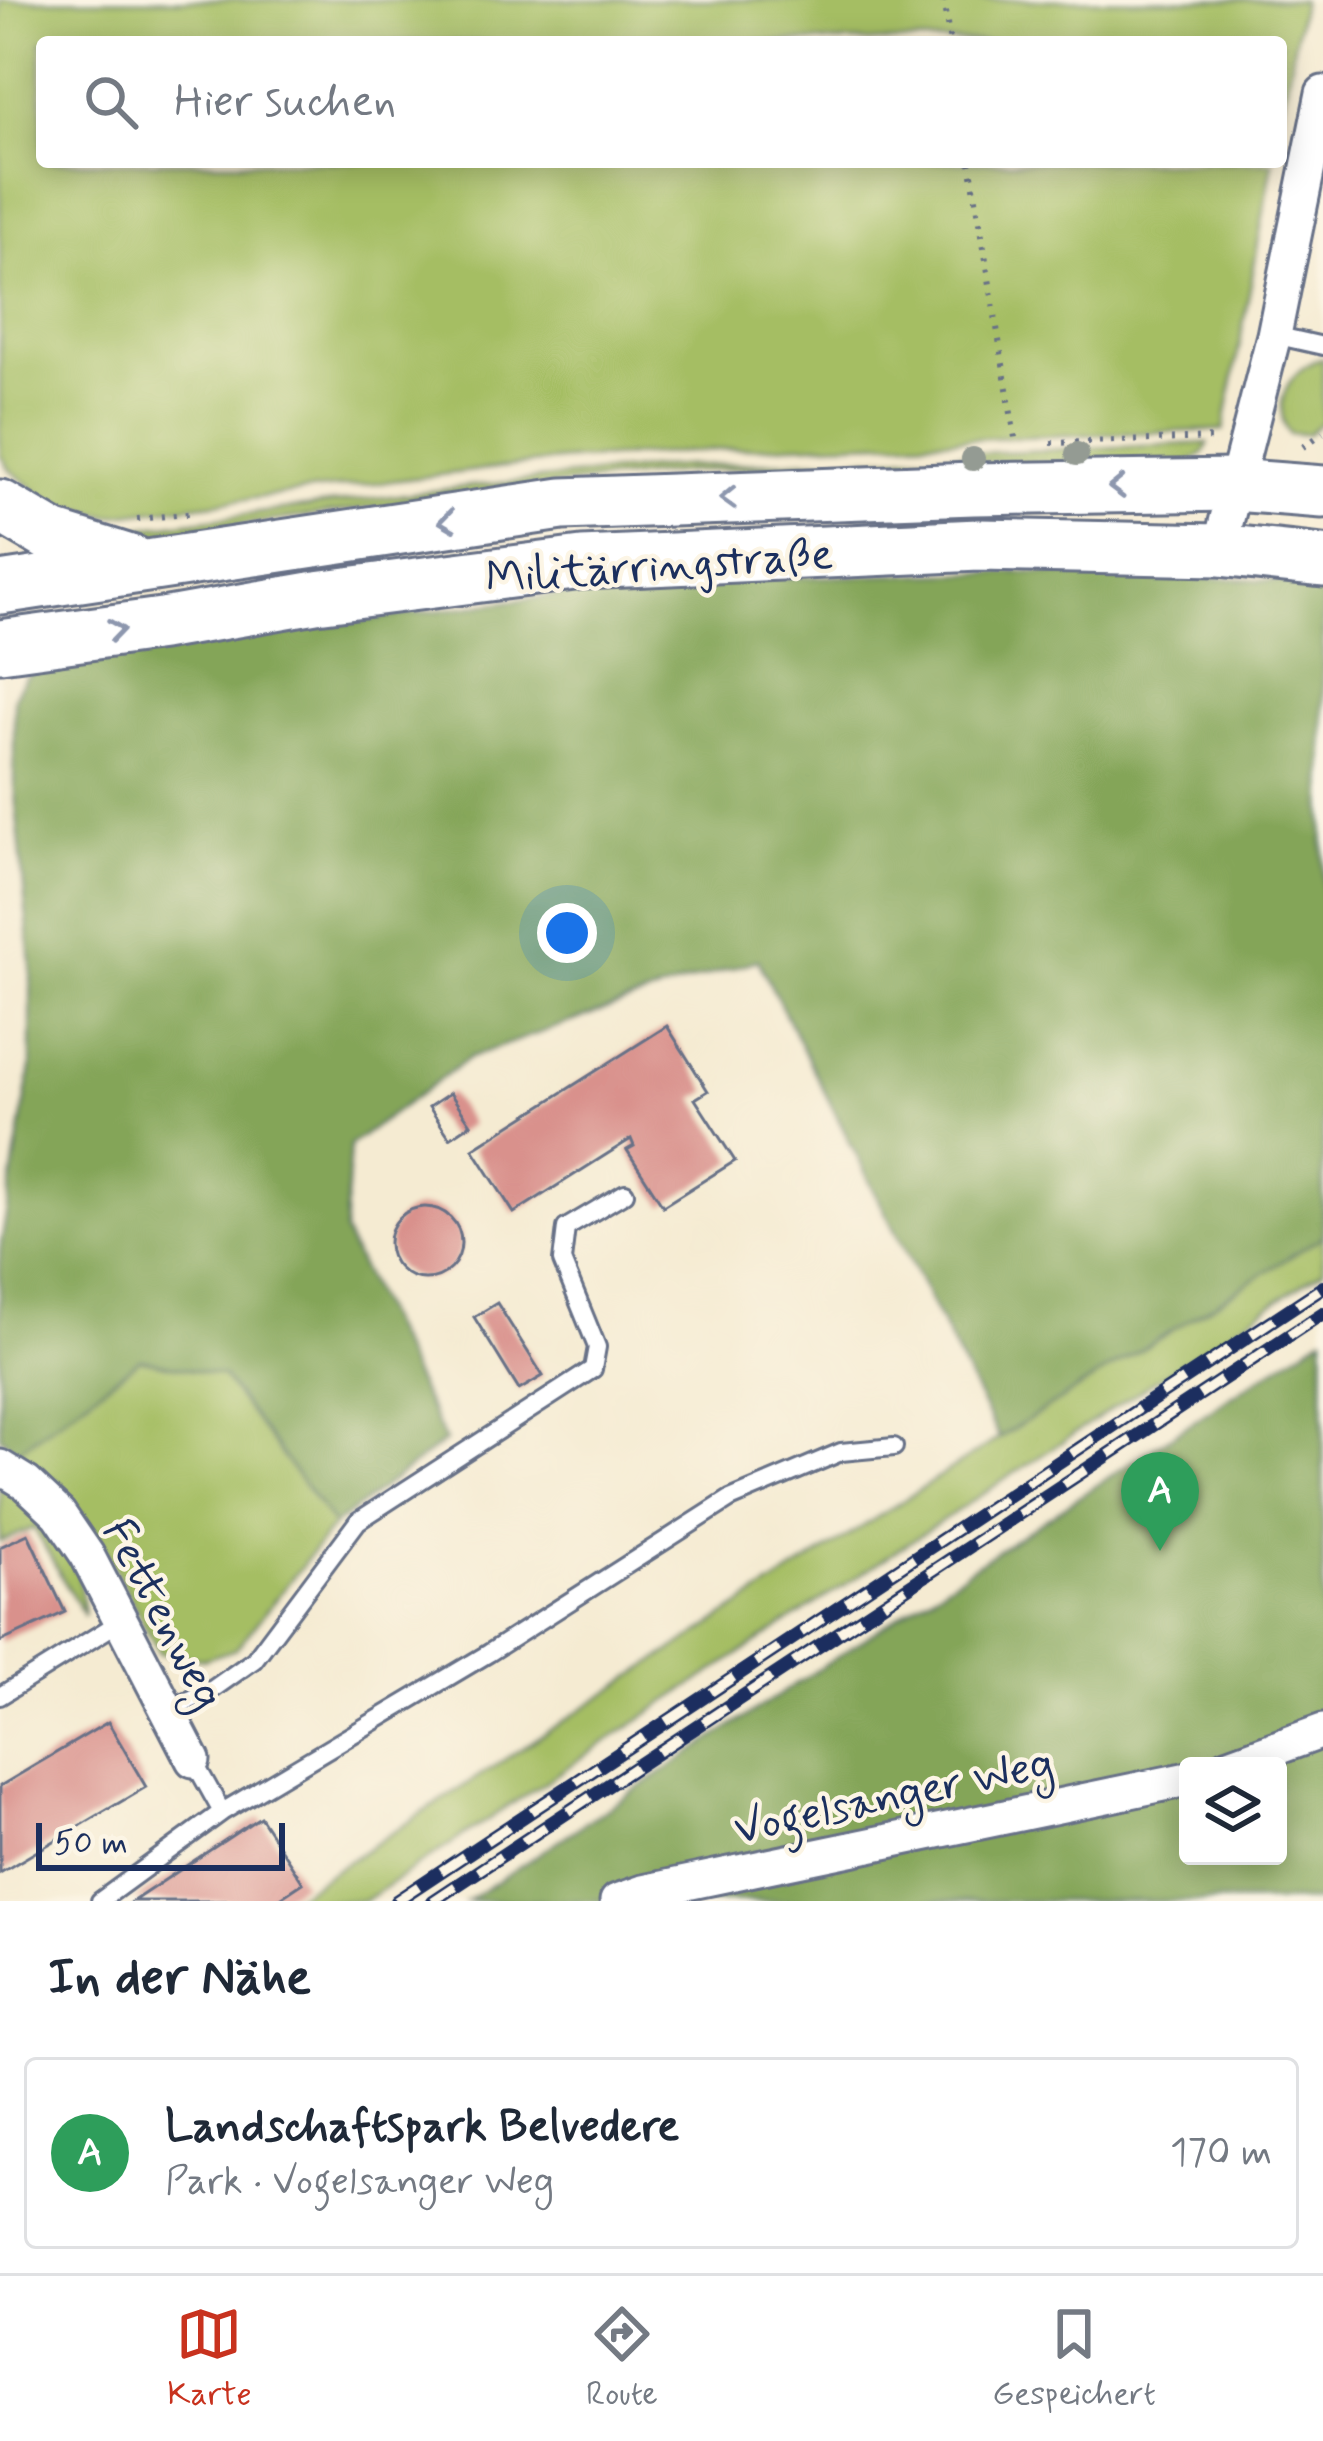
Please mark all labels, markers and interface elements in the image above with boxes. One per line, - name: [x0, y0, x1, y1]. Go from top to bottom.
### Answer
- search box: [36, 36, 1287, 168]
- icon: search: [78, 69, 144, 135]
- text: Hier suchen: [174, 73, 396, 132]
- one-way arrow: [1107, 473, 1126, 499]
- one-way arrow: [718, 485, 737, 511]
- one-way arrow: [437, 507, 456, 533]
- street label: Militärringstraße: [484, 526, 835, 609]
- one-way arrow: [106, 618, 126, 644]
- your location: [537, 903, 597, 963]
- pin: A: [1121, 1452, 1199, 1551]
- street label: Fettenweg: [84, 1509, 237, 1722]
- street label: Vogelsanger Weg: [729, 1735, 1060, 1865]
- map controls: [1179, 1757, 1287, 1865]
- button: layers: [1179, 1757, 1287, 1865]
- scale bar: [36, 1817, 285, 1870]
- text: 50 m: [54, 1822, 128, 1866]
- text: In der Nähe: [48, 1946, 311, 2012]
- text: Landschaftspark Belvedere: [165, 2098, 679, 2157]
- text: A: [77, 2128, 103, 2179]
- text: 170 m: [1170, 2128, 1272, 2179]
- text: Park · Vogelsanger Weg: [165, 2157, 554, 2208]
- tab: Karte: [167, 2301, 252, 2417]
- tab: Route: [586, 2301, 658, 2417]
- tab: Gespeichert: [992, 2301, 1156, 2417]

